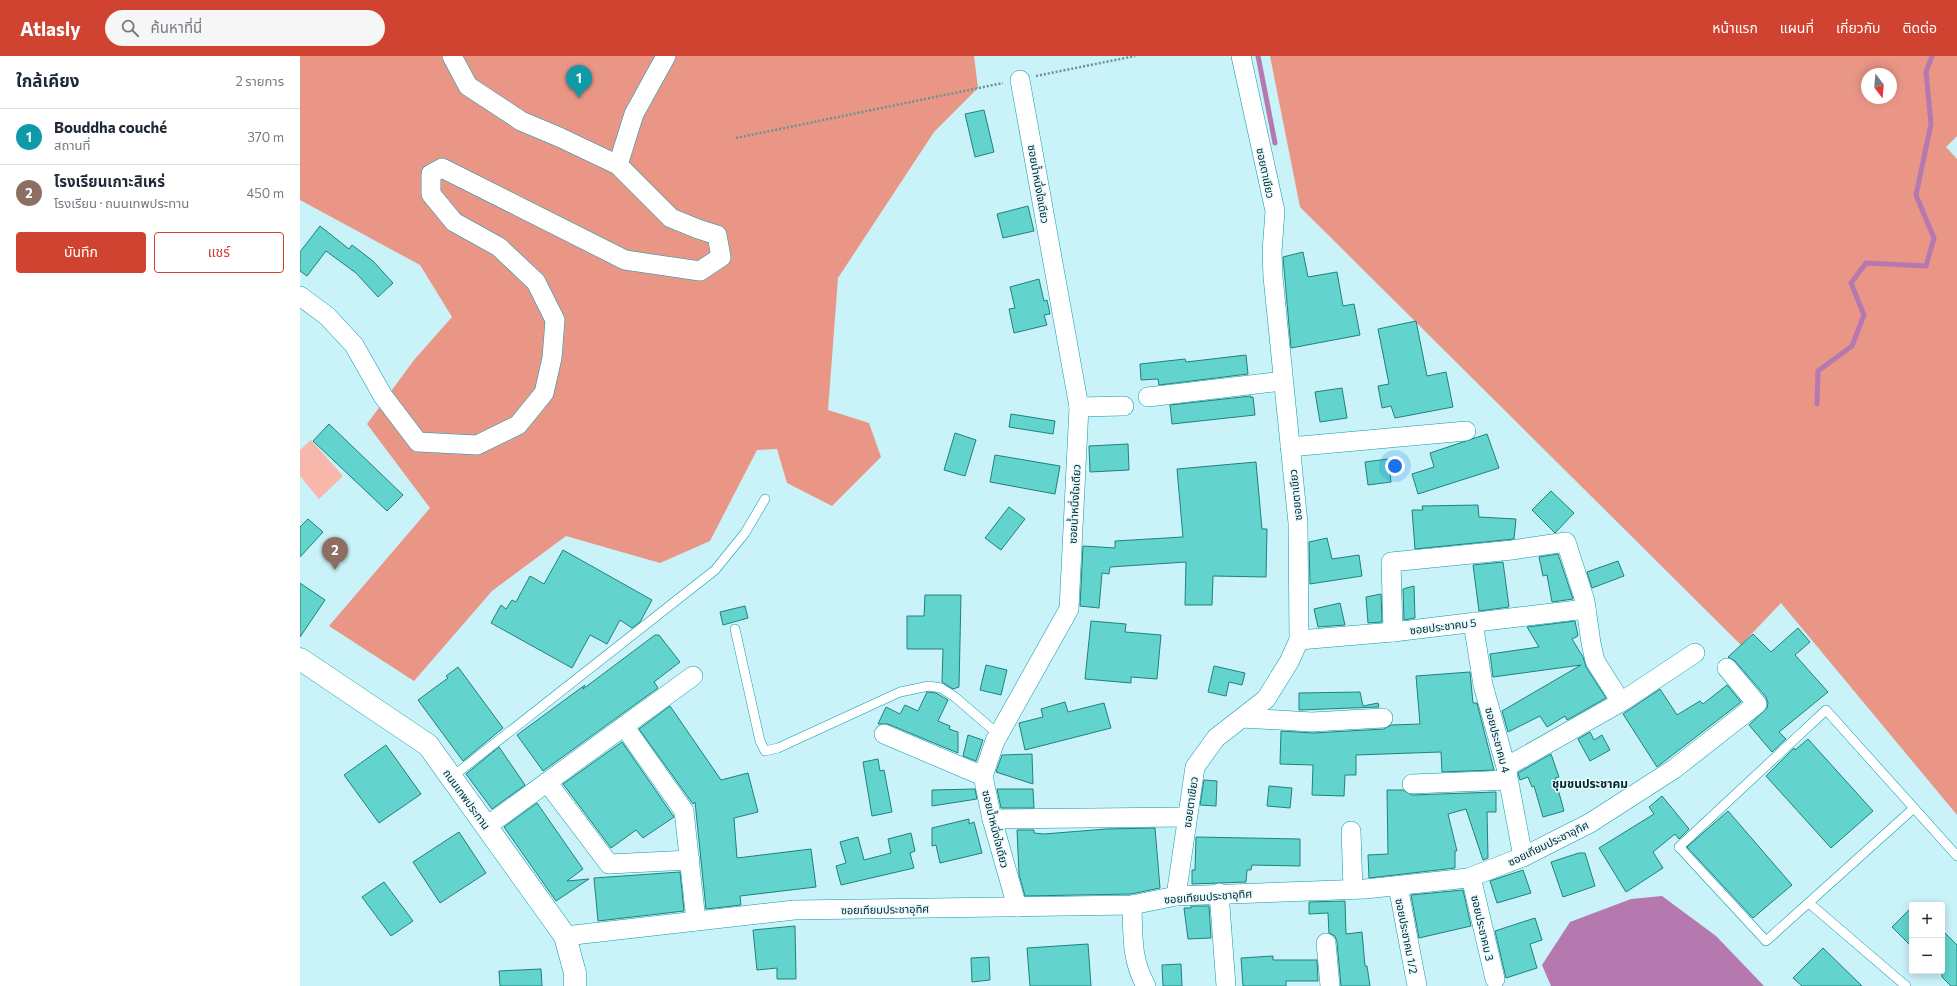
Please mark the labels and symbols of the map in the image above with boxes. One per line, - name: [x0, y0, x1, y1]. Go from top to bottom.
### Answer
- pin: 1: [566, 65, 592, 98]
- north arrow: [1861, 68, 1897, 104]
- street label: ซอยน้ำหนึ่งใจเดียว: [1026, 143, 1053, 224]
- street label: ซอยตาเขียว: [1254, 146, 1278, 200]
- your location: [1385, 456, 1405, 476]
- street label: ซอยน้ำหนึ่งใจเดียว: [1064, 464, 1083, 544]
- street label: ซอยตาเขียว: [1286, 469, 1304, 521]
- pin: 2: [322, 537, 348, 570]
- street label: ซอยประชาคม 5: [1409, 615, 1477, 637]
- street label: ซอยประชาคม 4: [1483, 706, 1513, 775]
- street label: ถนนเทพประทาน: [441, 766, 493, 832]
- street label: ซอยตาเขียว: [1180, 776, 1200, 828]
- district label: ชุมชนประชาคม: [1552, 776, 1628, 791]
- street label: ซอยน้ำหนึ่งใจเดียว: [980, 788, 1013, 869]
- street label: ซอยเทียมประชาอุทิศ: [1505, 818, 1591, 869]
- street label: ซอยเทียมประชาอุทิศ: [1163, 886, 1253, 907]
- street label: ซอยประชาคม 3: [1469, 894, 1497, 962]
- street label: ซอยประชาคม 1/2: [1393, 897, 1421, 975]
- street label: ซอยเทียมประชาอุทิศ: [841, 902, 929, 917]

